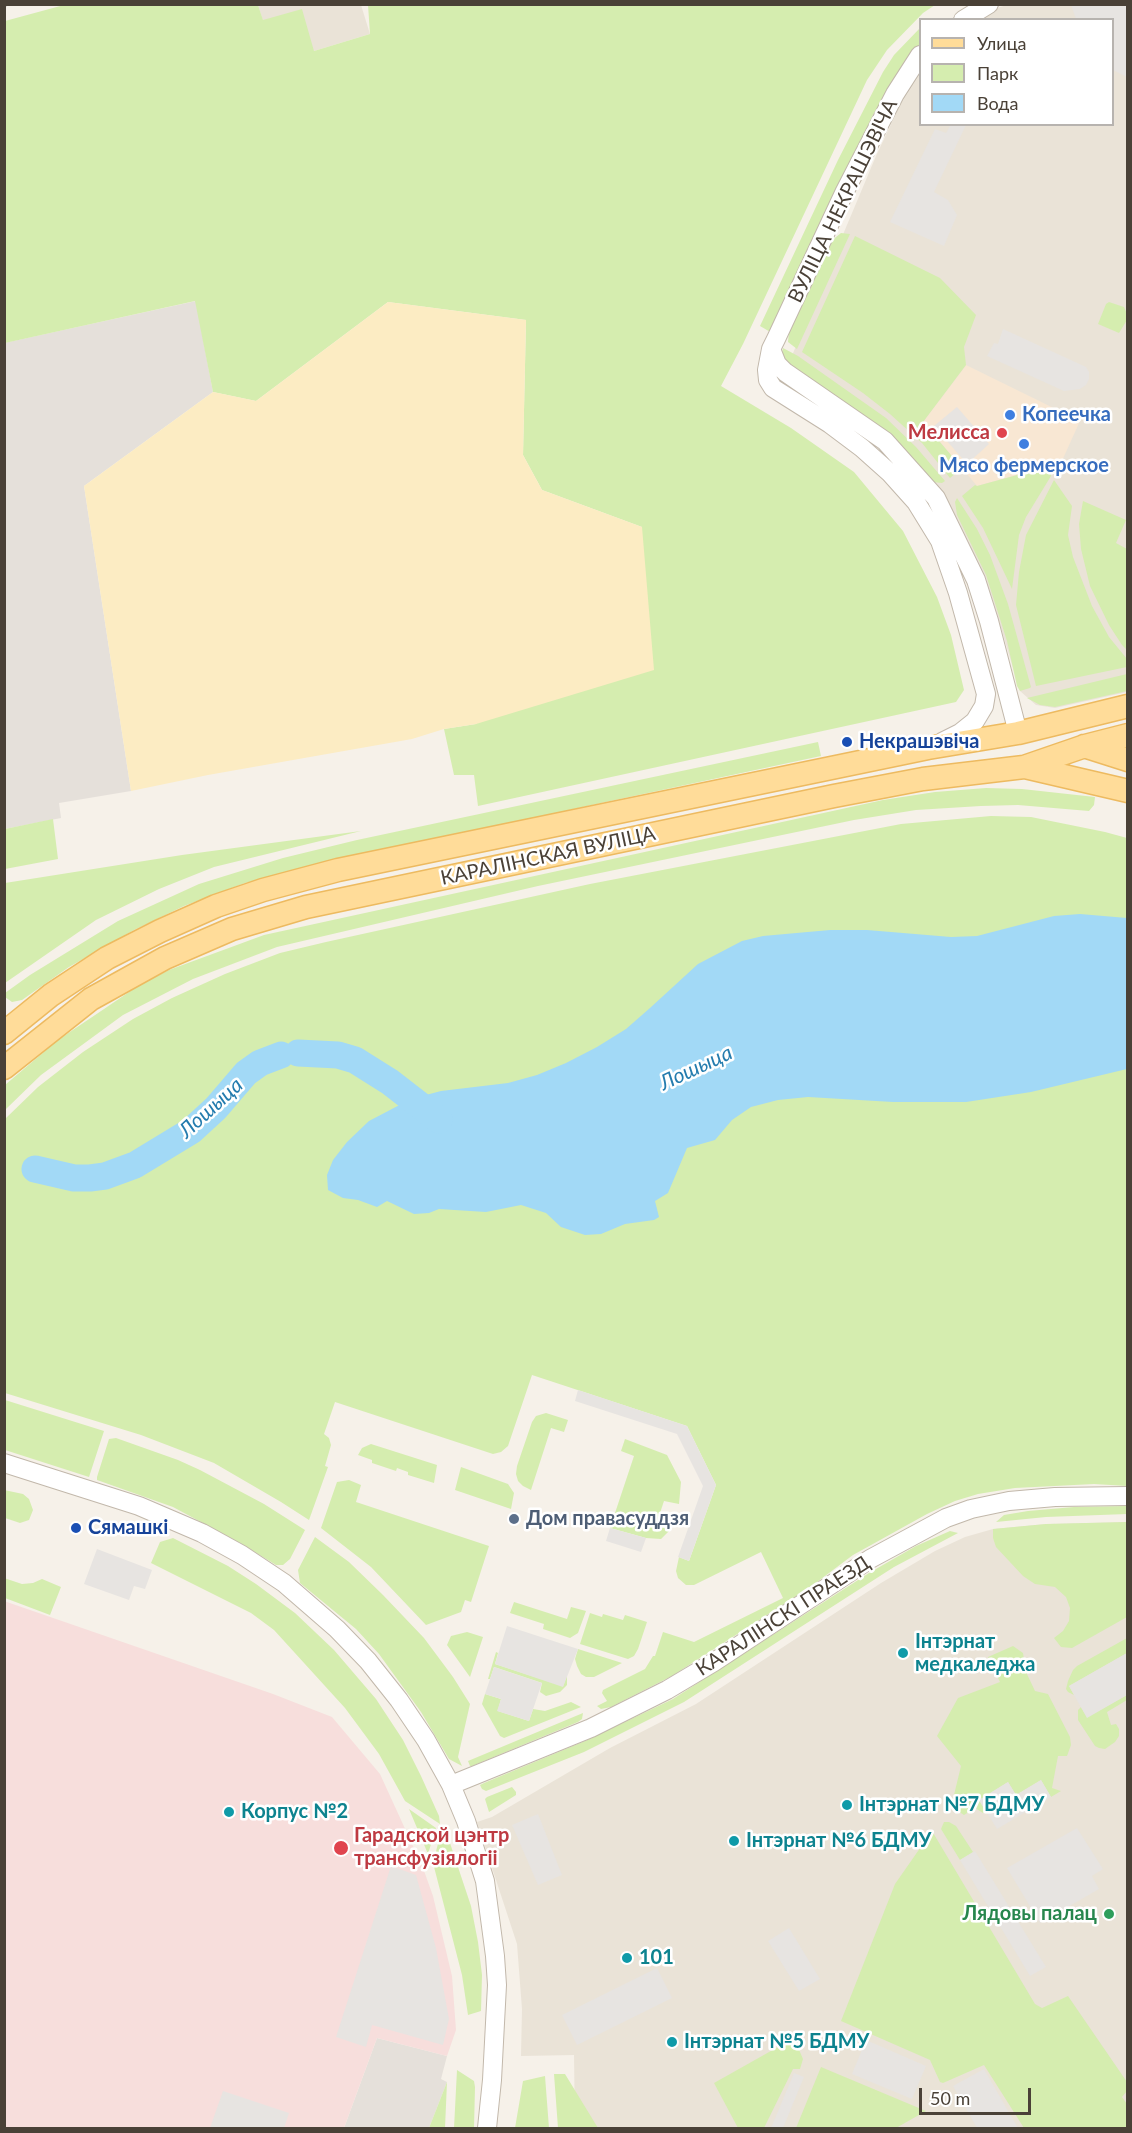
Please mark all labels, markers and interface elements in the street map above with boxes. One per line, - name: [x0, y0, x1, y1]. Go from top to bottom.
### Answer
- legend: [919, 18, 1114, 126]
- text: Улица: [977, 32, 1027, 54]
- text: Парк: [977, 62, 1018, 84]
- text: Вода: [977, 92, 1018, 114]
- street label: ВУЛІЦА НЕКРАШЭВІЧА: [783, 95, 903, 307]
- place label: Копеечка: [1022, 403, 1111, 427]
- marker: Копеечка: [1003, 408, 1017, 422]
- place label: Мелисса: [908, 421, 990, 445]
- marker: Мелисса: [995, 426, 1009, 440]
- marker: Мясо фермерское: [1017, 437, 1031, 451]
- place label: Мясо фермерское: [939, 454, 1109, 478]
- place label: Некрашэвіча: [859, 730, 979, 754]
- marker: Некрашэвіча: [840, 735, 854, 749]
- street label: КАРАЛІНСКАЯ ВУЛІЦА: [438, 821, 658, 891]
- water label: Лошыца: [656, 1040, 736, 1096]
- water label: Лошыца: [174, 1073, 248, 1143]
- place label: Дом правасуддзя: [526, 1507, 689, 1531]
- marker: Дом правасуддзя: [507, 1512, 521, 1526]
- place label: Сямашкі: [88, 1516, 168, 1540]
- marker: Сямашкі: [69, 1521, 83, 1535]
- street label: КАРАЛІНСКІ ПРАЕЗД: [692, 1551, 874, 1681]
- place label: Інтэрнат медкаледжа: [915, 1630, 1035, 1677]
- marker: Інтэрнат медкаледжа: [896, 1646, 910, 1660]
- place label: Інтэрнат №7 БДМУ: [859, 1793, 1044, 1817]
- marker: Інтэрнат №7 БДМУ: [840, 1798, 854, 1812]
- place label: Корпус №2: [241, 1800, 348, 1824]
- marker: Корпус №2: [222, 1805, 236, 1819]
- place label: Гарадской цэнтр трансфузіялогіі: [354, 1824, 509, 1871]
- place label: Інтэрнат №6 БДМУ: [746, 1829, 931, 1853]
- marker: Інтэрнат №6 БДМУ: [727, 1834, 741, 1848]
- marker: Гарадской цэнтр трансфузіялогіі: [332, 1839, 350, 1857]
- place label: Лядовы палац: [962, 1902, 1097, 1926]
- marker: Лядовы палац: [1102, 1907, 1116, 1921]
- place label: 101: [639, 1946, 674, 1970]
- marker: 101: [620, 1951, 634, 1965]
- place label: Інтэрнат №5 БДМУ: [684, 2030, 869, 2054]
- marker: Інтэрнат №5 БДМУ: [665, 2035, 679, 2049]
- scale bar: [922, 2076, 1034, 2114]
- text: 50 m: [930, 2087, 970, 2109]

